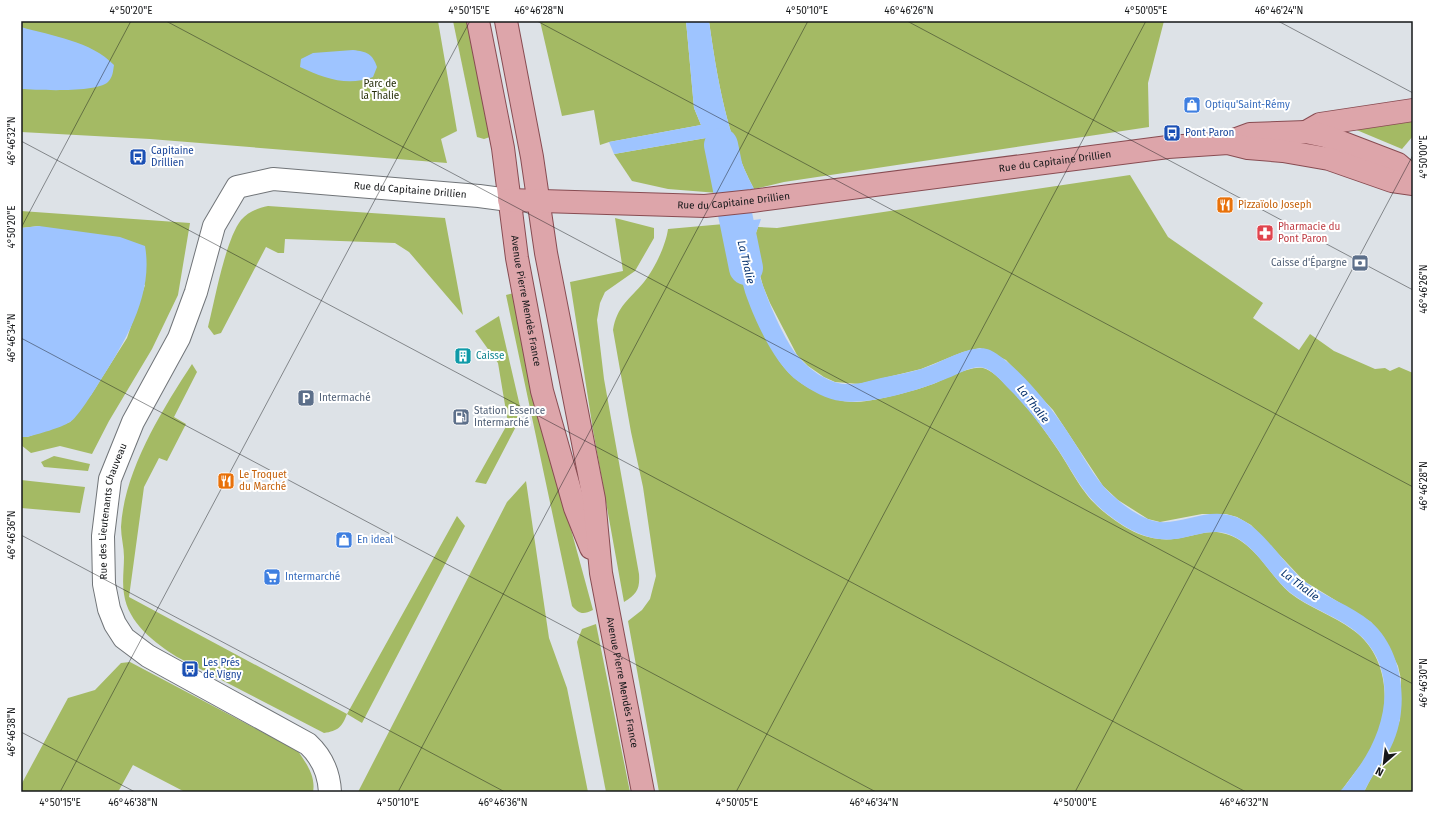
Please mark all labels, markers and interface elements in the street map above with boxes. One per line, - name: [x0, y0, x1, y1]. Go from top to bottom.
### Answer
- text: 4°50'20"E: [110, 5, 153, 17]
- text: 4°50'15"E: [448, 5, 490, 17]
- text: 46°46'28"N: [514, 5, 564, 17]
- text: 4°50'10"E: [786, 5, 828, 17]
- text: 46°46'26"N: [884, 5, 934, 17]
- text: 4°50'05"E: [1125, 5, 1167, 17]
- text: 46°46'24"N: [1255, 5, 1303, 17]
- park label: Parc de la Thalie: [361, 78, 399, 102]
- shop icon: Optiqu'Saint-Rémy: [1182, 95, 1202, 115]
- place label: Optiqu'Saint-Rémy: [1205, 99, 1290, 111]
- text: 46°46'32"N: [6, 116, 18, 166]
- bus stop icon: Pont Paron: [1162, 123, 1182, 143]
- place label: Pont Paron: [1185, 127, 1234, 139]
- text: 4°50'00"E: [1418, 135, 1430, 179]
- place label: Capitaine Drillien: [151, 145, 194, 169]
- bus stop icon: Capitaine Drillien: [128, 147, 148, 167]
- street label: Rue du Capitaine Drillien: [998, 148, 1112, 175]
- street label: Rue du Capitaine Drillien: [353, 180, 467, 201]
- street label: Rue du Capitaine Drillien: [677, 190, 791, 212]
- restaurant icon: Pizzaïolo Joseph: [1215, 195, 1235, 215]
- place label: Pizzaïolo Joseph: [1238, 199, 1312, 211]
- text: 4°50'20"E: [6, 206, 18, 249]
- place label: Pharmacie du Pont Paron: [1278, 221, 1340, 245]
- pharmacy icon: Pharmacie du Pont Paron: [1255, 223, 1275, 243]
- street label: Avenue Pierre Mendès France: [508, 235, 543, 367]
- water label: La Thalie: [735, 239, 757, 285]
- bank icon: Caisse d'Épargne: [1350, 253, 1370, 273]
- place label: Caisse d'Épargne: [1271, 255, 1347, 269]
- text: 46°46'26"N: [1418, 264, 1430, 314]
- text: 46°46'34"N: [6, 314, 18, 363]
- building icon: Caisse: [453, 346, 473, 366]
- place label: Caisse: [476, 350, 504, 362]
- water label: La Thalie: [1014, 382, 1052, 426]
- parking icon: Intermaché: [296, 388, 316, 408]
- place label: Intermaché: [319, 392, 371, 404]
- place label: Station Essence Intermarché: [474, 405, 545, 429]
- fuel station icon: Station Essence Intermarché: [451, 407, 471, 427]
- street label: Rue des Lieutenants Chauveau: [97, 441, 130, 580]
- text: 46°46'28"N: [1418, 461, 1430, 511]
- place label: Le Troquet du Marché: [239, 469, 287, 493]
- restaurant icon: Le Troquet du Marché: [216, 471, 236, 491]
- text: 46°46'36"N: [6, 510, 18, 560]
- shop icon: En ideal: [334, 530, 354, 550]
- place label: En ideal: [357, 534, 393, 546]
- water label: La Thalie: [1278, 566, 1322, 604]
- supermarket icon: Intermarché: [262, 567, 282, 587]
- place label: Intermarché: [285, 571, 340, 583]
- street label: Avenue Pierre Mendès France: [604, 616, 640, 749]
- place label: Les Prés de Vigny: [203, 657, 241, 681]
- text: 46°46'30"N: [1418, 658, 1430, 708]
- bus stop icon: Les Prés de Vigny: [180, 659, 200, 679]
- text: 46°46'38"N: [6, 707, 18, 757]
- north arrow: [1364, 743, 1404, 783]
- text: N: [1373, 764, 1386, 779]
- text: 4°50'15"E: [39, 797, 81, 809]
- text: 46°46'38"N: [108, 797, 158, 809]
- text: 4°50'10"E: [377, 797, 419, 809]
- text: 46°46'36"N: [478, 797, 528, 809]
- text: 4°50'05"E: [716, 797, 758, 809]
- text: 46°46'34"N: [850, 797, 899, 809]
- text: 4°50'00"E: [1053, 797, 1097, 809]
- text: 46°46'32"N: [1219, 797, 1269, 809]

